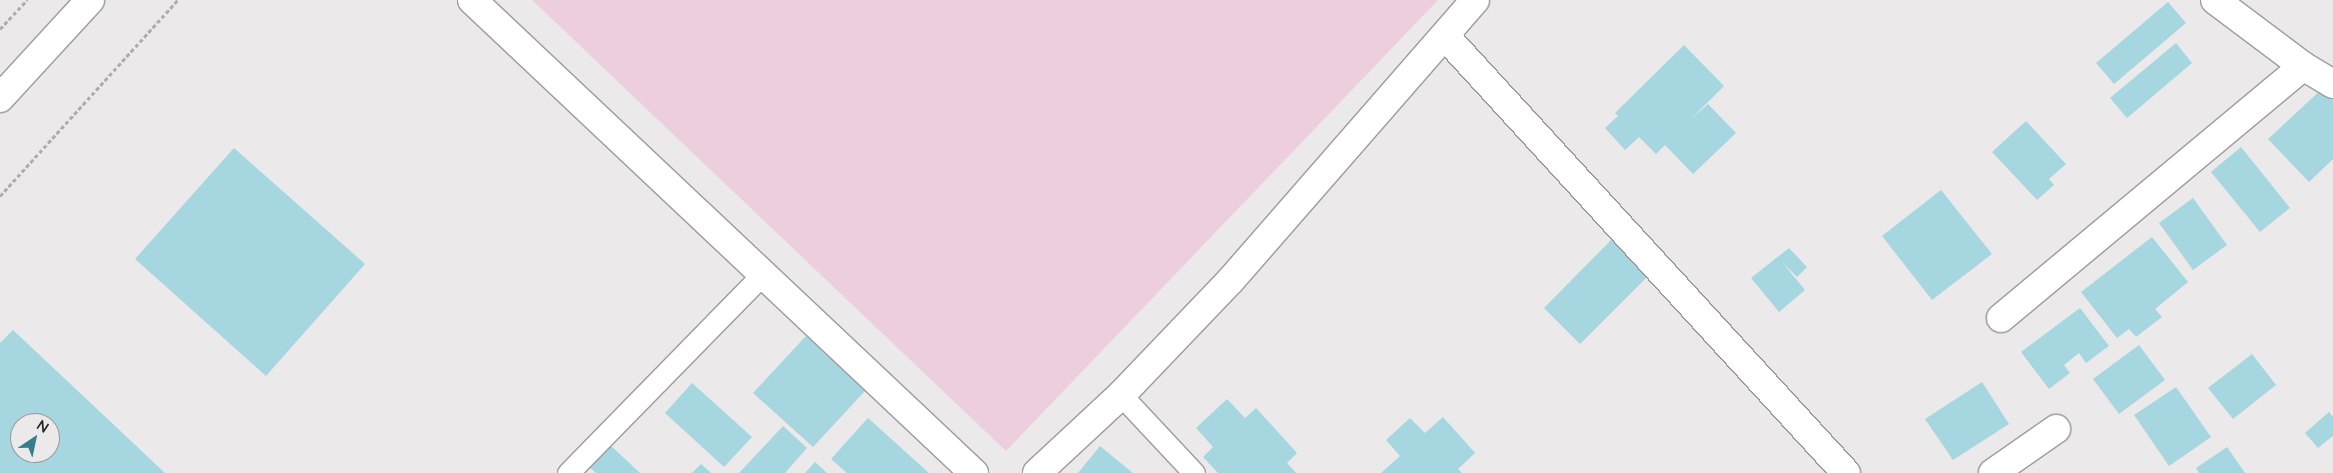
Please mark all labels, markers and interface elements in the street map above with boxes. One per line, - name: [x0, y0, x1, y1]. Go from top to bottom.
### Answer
- north arrow: [10, 413, 60, 463]
- text: N: [34, 416, 52, 436]

